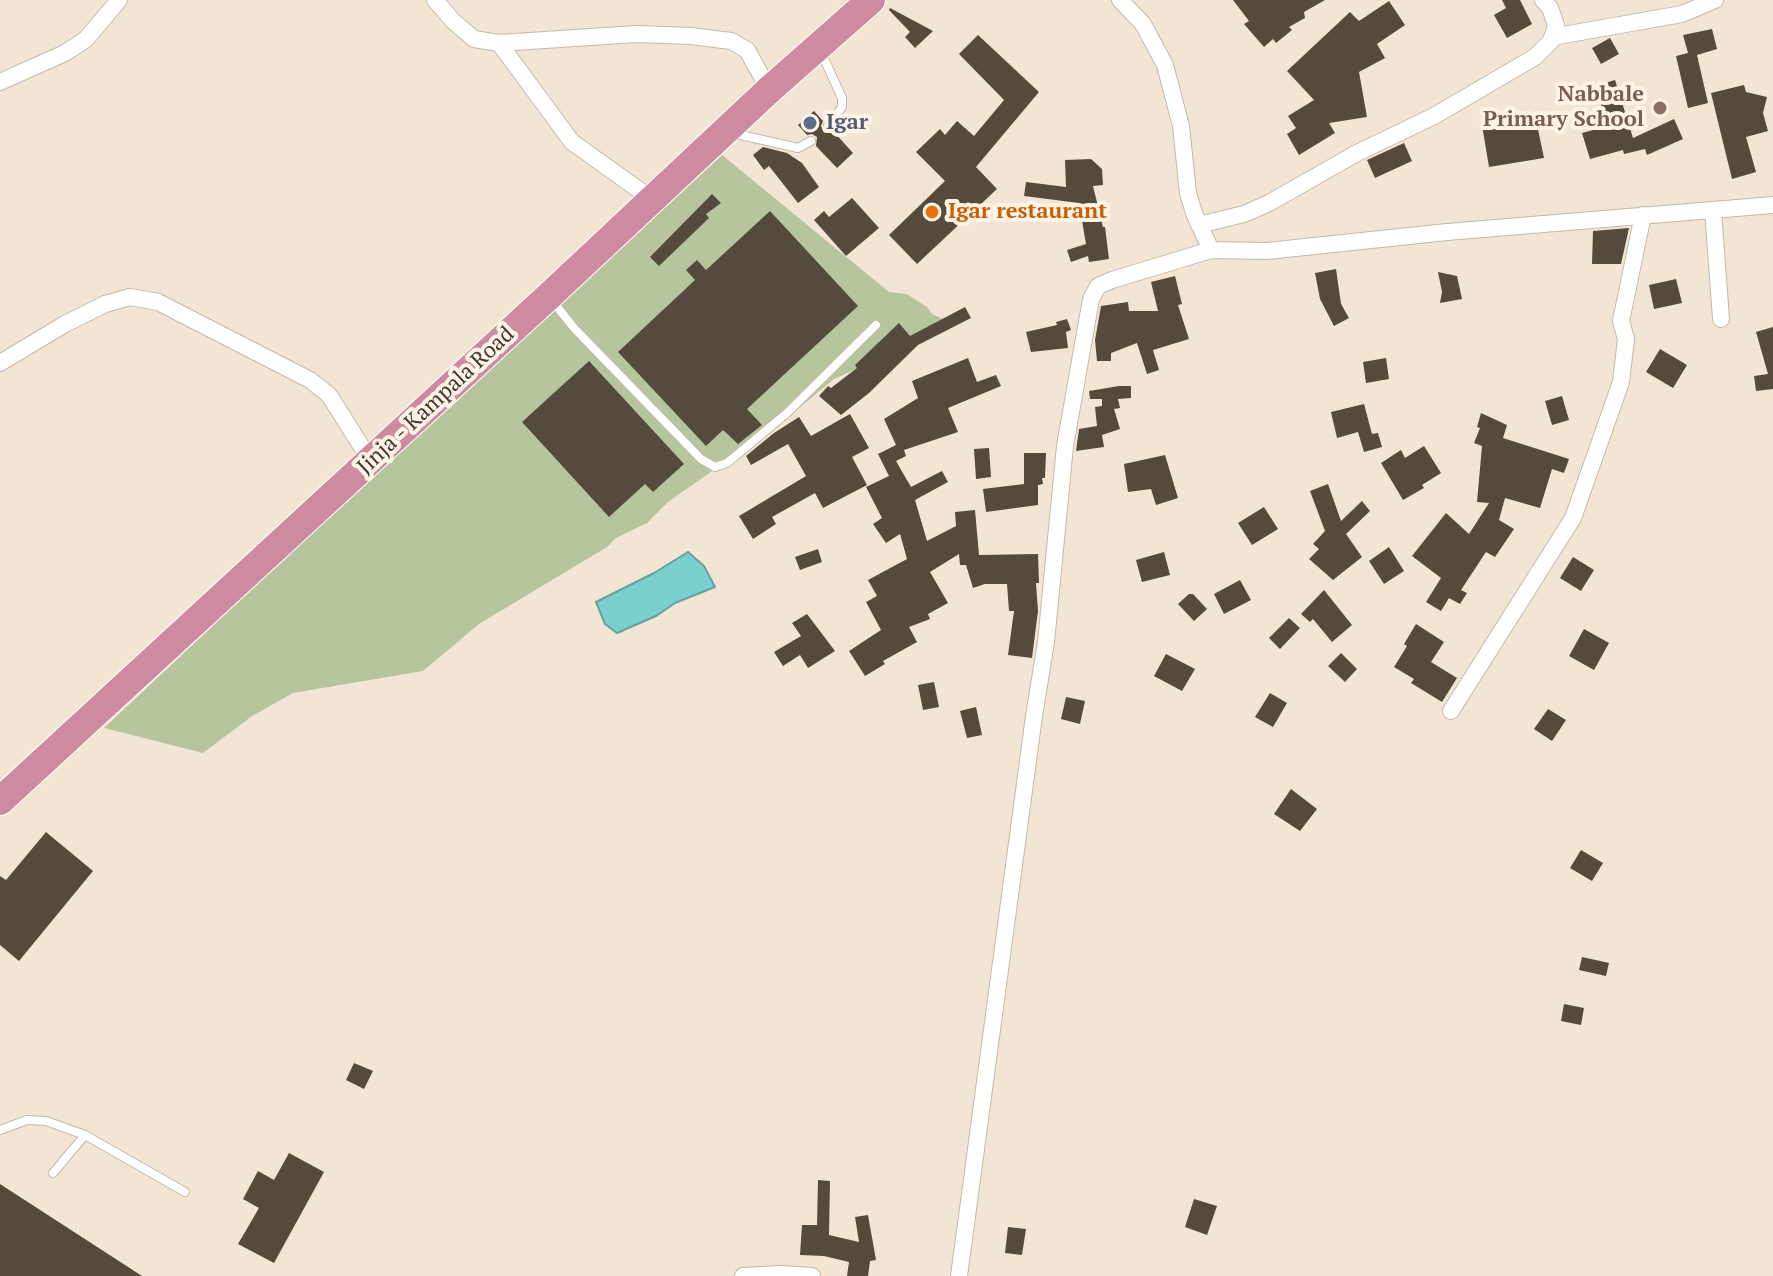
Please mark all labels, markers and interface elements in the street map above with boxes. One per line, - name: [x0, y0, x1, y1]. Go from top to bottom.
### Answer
- place label: Nabbale Primary School: [1483, 82, 1644, 134]
- marker: Nabbale Primary School: [1651, 99, 1669, 117]
- place label: Igar: [826, 110, 868, 136]
- marker: Igar: [801, 114, 819, 132]
- place label: Igar restaurant: [948, 199, 1107, 225]
- marker: Igar restaurant: [923, 203, 941, 221]
- street label: Jinja - Kampala Road: [352, 322, 520, 480]

